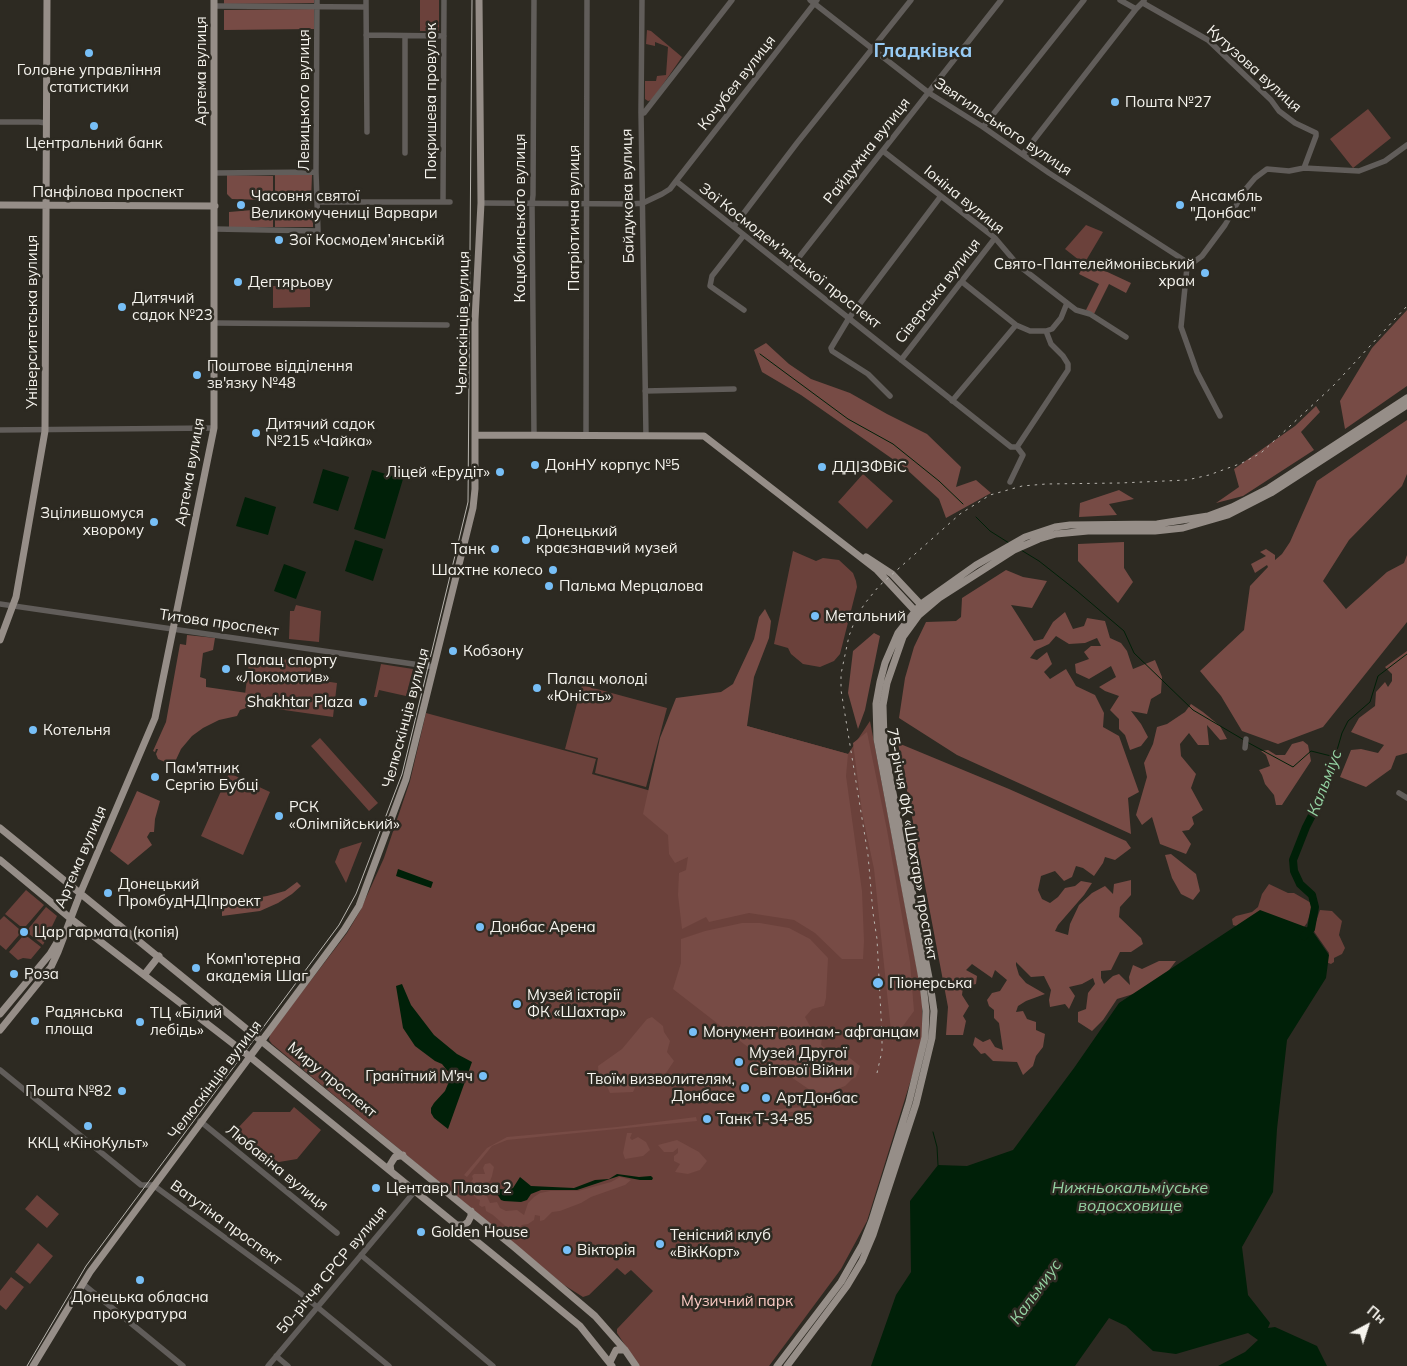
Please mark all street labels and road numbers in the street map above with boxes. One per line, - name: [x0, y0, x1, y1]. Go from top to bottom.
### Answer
- street label: Артема вулиця: [192, 16, 210, 126]
- street label: Кутузова вулиця: [1203, 22, 1305, 116]
- street label: Покришева провулок: [422, 23, 440, 179]
- street label: Левицького вулиця: [295, 29, 313, 171]
- street label: Кочубея вулиця: [694, 32, 780, 134]
- street label: Звягильського вулиця: [931, 74, 1075, 180]
- street label: Райдужна вулиця: [820, 94, 914, 208]
- street label: Байдукова вулиця: [618, 128, 638, 264]
- street label: Коцюбинського вулиця: [511, 133, 529, 303]
- street label: Патріотична вулиця: [565, 145, 583, 291]
- street label: Іоніна вулиця: [920, 162, 1008, 238]
- street label: Зої Космодем’янської проспект: [695, 179, 885, 333]
- street label: Панфілова проспект: [32, 183, 184, 201]
- street label: Університетська вулиця: [23, 235, 41, 409]
- street label: Сіверська вулиця: [892, 235, 984, 347]
- street label: Челюскінців вулиця: [453, 251, 473, 395]
- street label: Артема вулиця: [172, 416, 208, 528]
- street label: Титова проспект: [158, 606, 280, 640]
- street label: Челюскінців вулиця: [379, 646, 433, 790]
- street label: 75-річчя ФК «Шахтар» проспект: [883, 726, 941, 962]
- street label: Артема вулиця: [51, 803, 111, 911]
- street label: Челюскінців вулиця: [164, 1017, 266, 1143]
- street label: Миру проспект: [284, 1039, 380, 1121]
- street label: Любавіна вулиця: [222, 1121, 332, 1215]
- street label: Ватутіна проспект: [167, 1177, 285, 1269]
- street label: 50-річчя СРСР вулиця: [273, 1202, 391, 1338]

